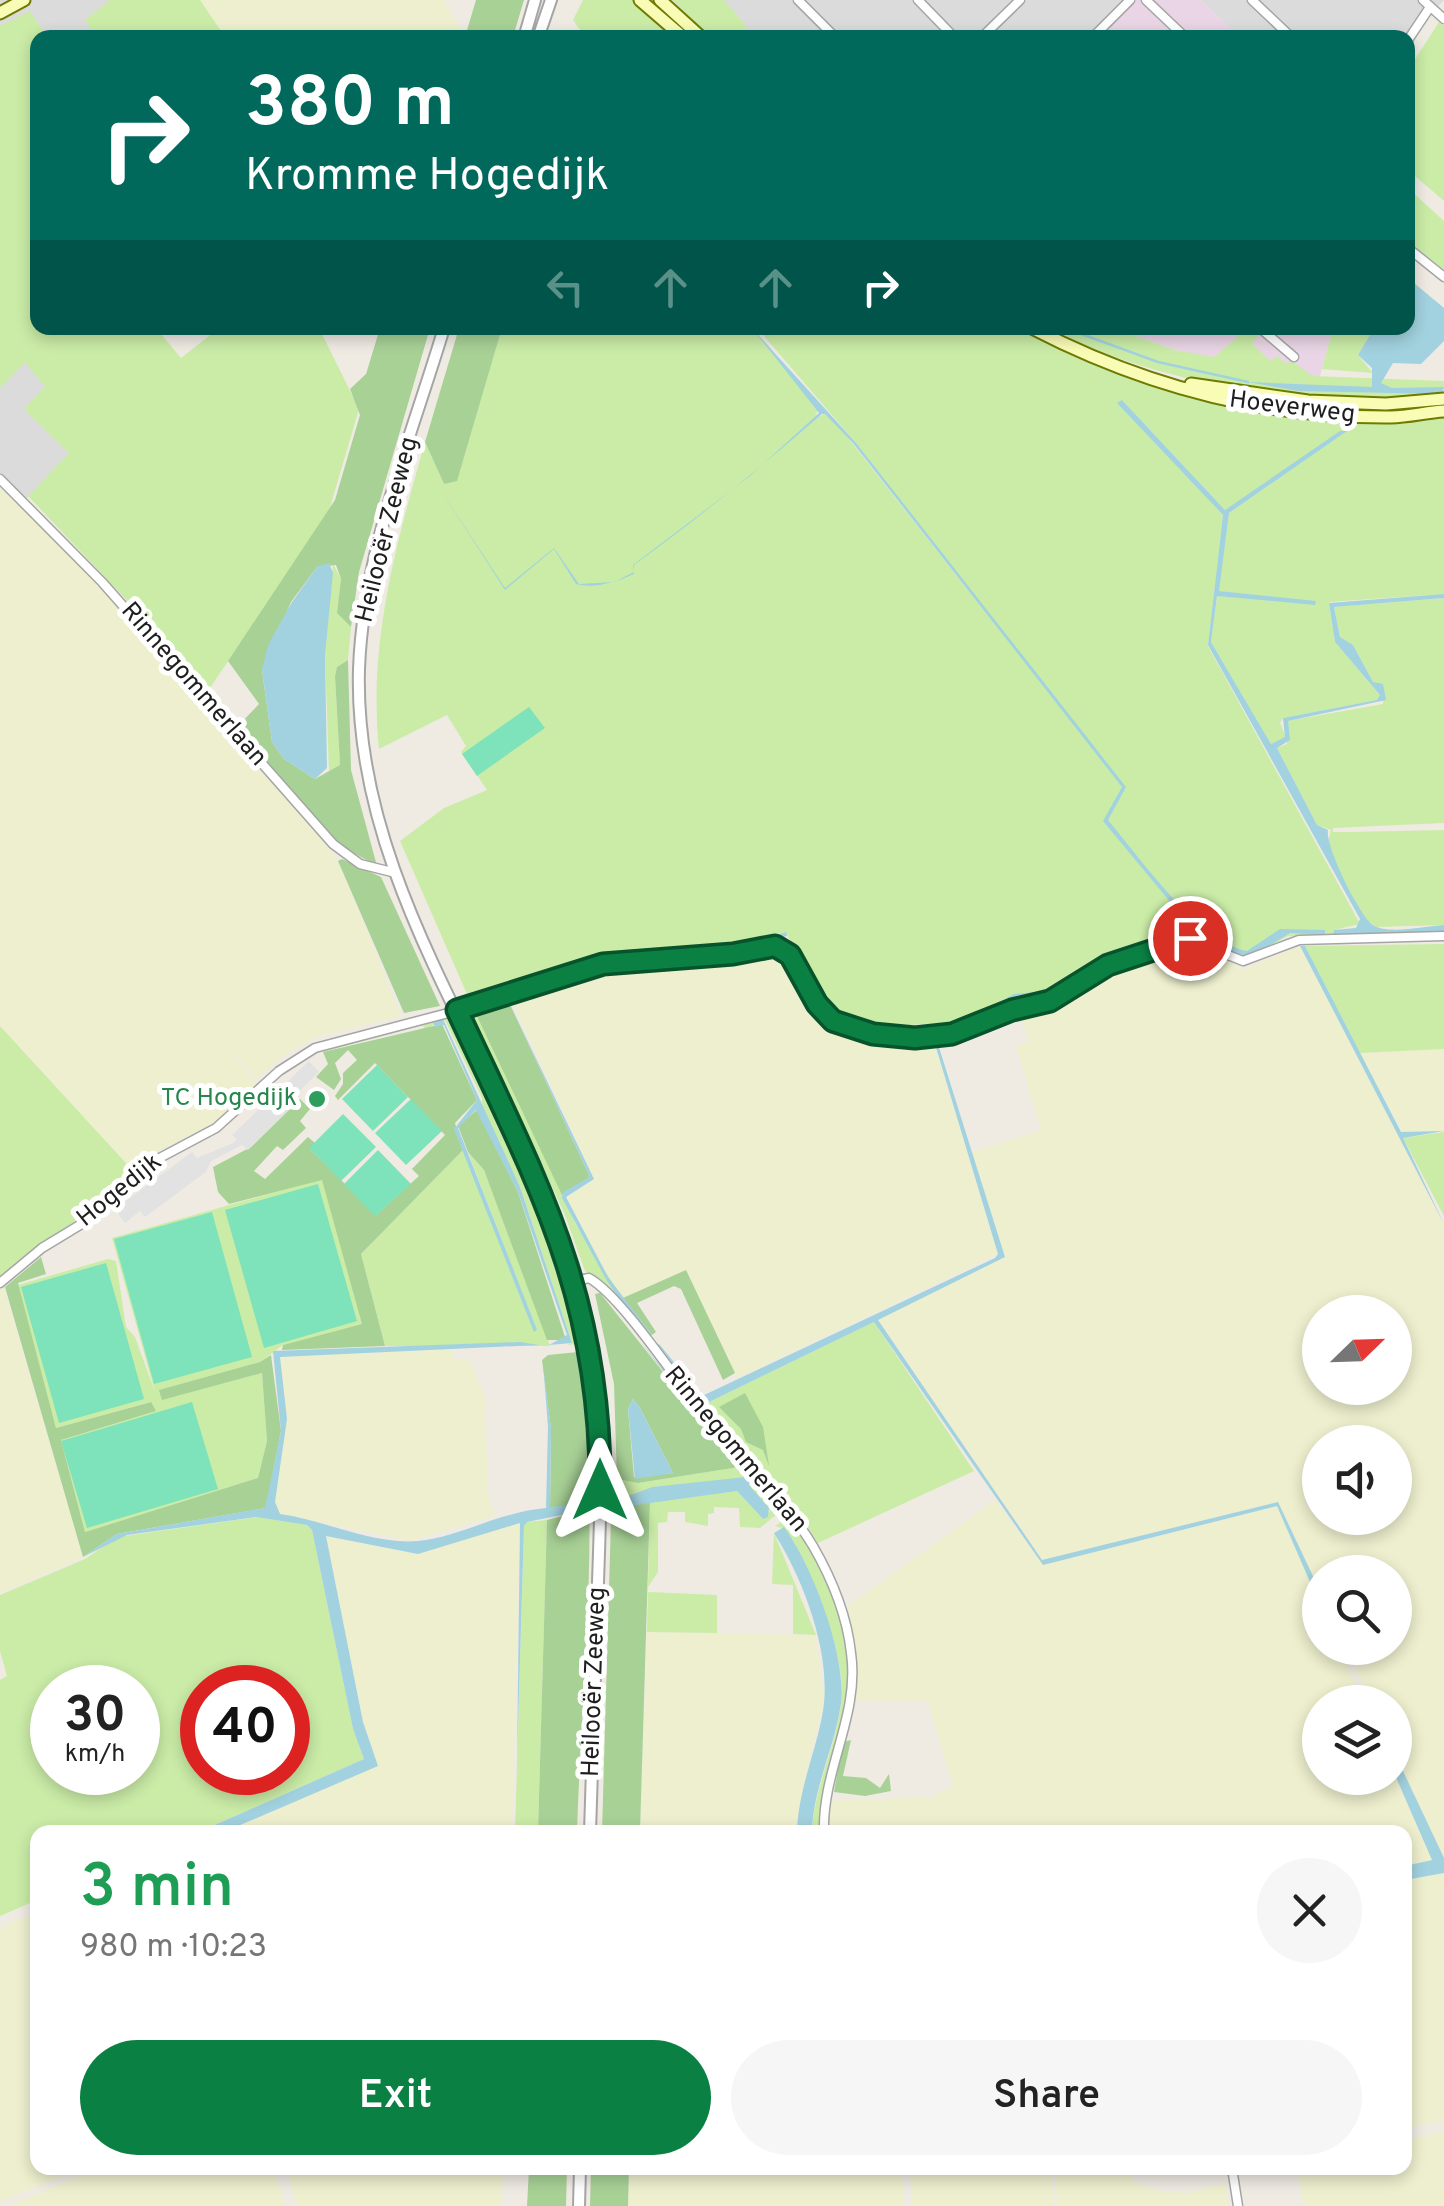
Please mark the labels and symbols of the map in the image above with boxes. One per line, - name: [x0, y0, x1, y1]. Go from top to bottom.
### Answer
- street label: Hoeverweg: [1227, 384, 1357, 432]
- street label: Heilooër Zeeweg: [349, 434, 427, 626]
- street label: Rinnegommerlaan: [113, 596, 273, 774]
- pin: [1148, 896, 1233, 981]
- place label: TC Hogedijk: [161, 1083, 297, 1115]
- marker: TC Hogedijk: [306, 1088, 328, 1110]
- street label: Hogedijk: [71, 1147, 169, 1235]
- north arrow: [1302, 1295, 1412, 1405]
- street label: Rinnegommerlaan: [656, 1360, 814, 1540]
- position arrow: [548, 1438, 652, 1542]
- street label: Heilooër Zeeweg: [576, 1586, 614, 1778]
- speed limit sign: 40: [180, 1665, 310, 1795]

